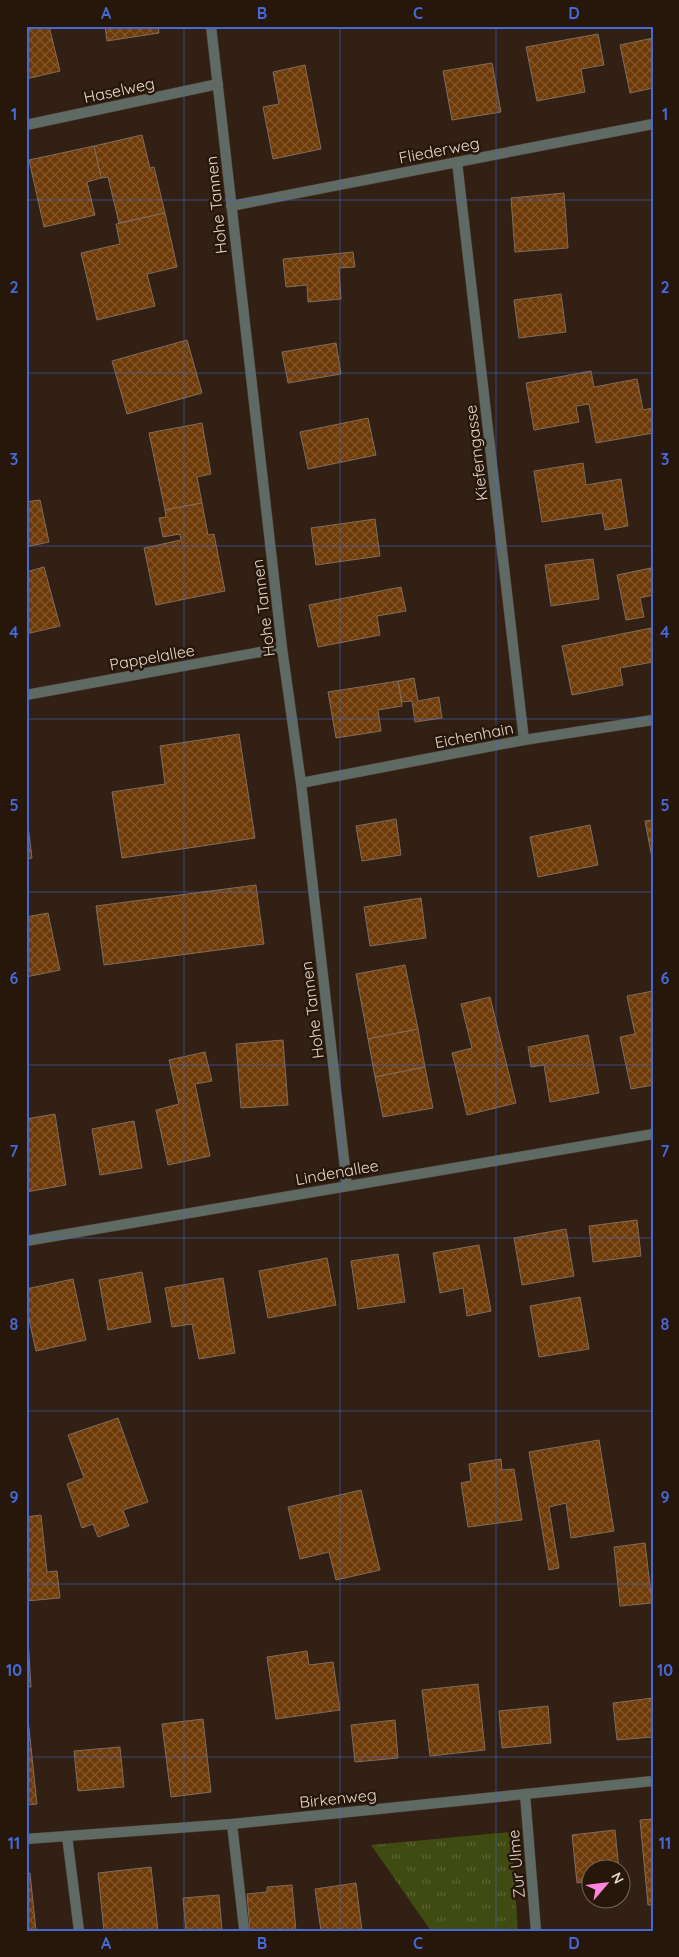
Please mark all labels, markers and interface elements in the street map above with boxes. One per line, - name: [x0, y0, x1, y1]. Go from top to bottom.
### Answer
- text: A: [101, 3, 112, 23]
- text: B: [257, 3, 267, 23]
- text: C: [413, 3, 423, 23]
- text: D: [568, 3, 580, 23]
- street label: Haselweg: [82, 73, 156, 107]
- text: 1: [11, 104, 17, 124]
- text: 1: [662, 104, 668, 124]
- street label: Fliederweg: [397, 132, 481, 168]
- street label: Hohe Tannen: [201, 155, 231, 255]
- text: 2: [9, 277, 19, 297]
- text: 2: [660, 277, 670, 297]
- street label: Kieferngasse: [460, 404, 492, 502]
- text: 3: [10, 449, 18, 469]
- text: 3: [661, 449, 669, 469]
- street label: Hohe Tannen: [247, 558, 279, 658]
- text: 4: [9, 622, 19, 642]
- text: 4: [660, 622, 670, 642]
- street label: Pappelallee: [108, 640, 196, 674]
- street label: Eichenhain: [433, 718, 515, 752]
- text: 5: [9, 795, 19, 815]
- text: 5: [660, 795, 670, 815]
- street label: Hohe Tannen: [296, 960, 328, 1060]
- text: 6: [10, 968, 19, 988]
- text: 6: [661, 968, 670, 988]
- text: 7: [10, 1141, 19, 1161]
- text: 7: [661, 1141, 670, 1161]
- street label: Lindenallee: [294, 1155, 380, 1189]
- text: 8: [10, 1314, 19, 1334]
- text: 8: [661, 1314, 670, 1334]
- text: 9: [9, 1487, 19, 1507]
- text: 9: [660, 1487, 670, 1507]
- text: 10: [6, 1660, 22, 1680]
- text: 10: [657, 1660, 673, 1680]
- street label: Birkenweg: [298, 1784, 378, 1812]
- street label: Zur Ulme: [503, 1829, 529, 1899]
- text: 11: [8, 1833, 20, 1853]
- text: 11: [659, 1833, 671, 1853]
- north arrow: [582, 1860, 632, 1910]
- text: N: [607, 1869, 628, 1887]
- text: A: [101, 1933, 112, 1953]
- text: B: [257, 1933, 267, 1953]
- text: C: [413, 1933, 423, 1953]
- text: D: [568, 1933, 580, 1953]

